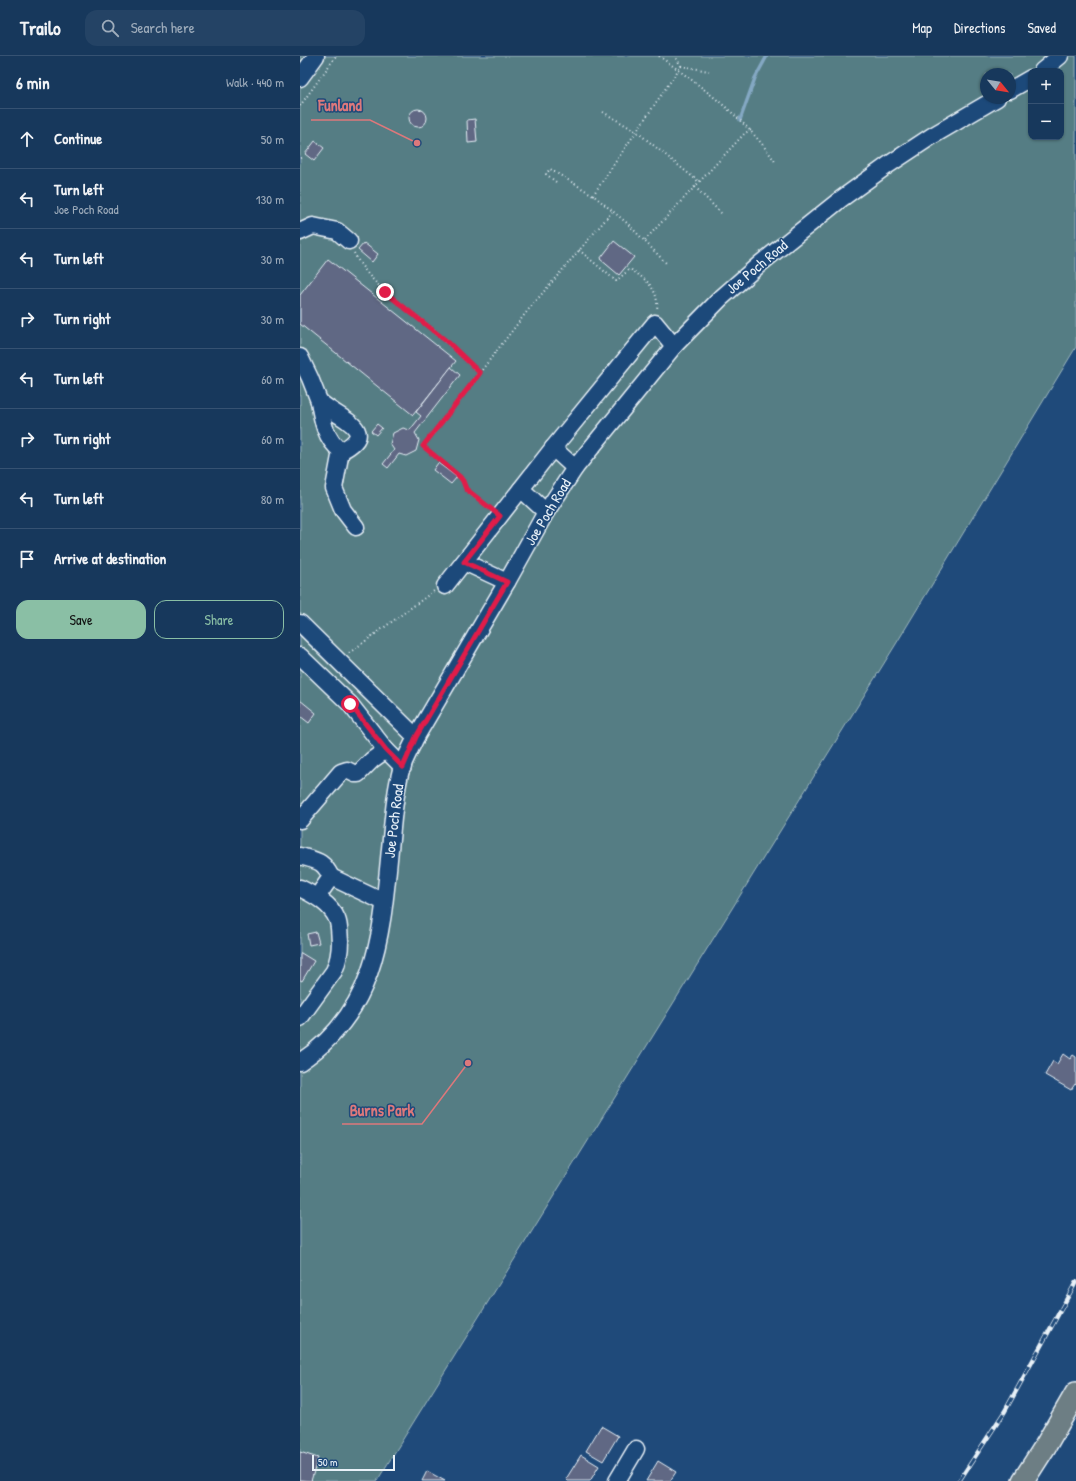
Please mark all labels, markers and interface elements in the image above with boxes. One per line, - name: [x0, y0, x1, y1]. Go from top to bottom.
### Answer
- search box: [85, 10, 365, 46]
- text: Trailo: [20, 15, 61, 41]
- icon: search: [99, 17, 121, 39]
- text: Search here: [131, 17, 195, 38]
- text: Map: [912, 18, 932, 37]
- text: Directions: [954, 18, 1005, 37]
- text: Saved: [1027, 18, 1056, 37]
- north arrow: [980, 68, 1016, 104]
- map controls: [1028, 68, 1064, 140]
- button: +: [1028, 68, 1064, 104]
- text: 6 min: [16, 71, 50, 94]
- text: Walk · 440 m: [226, 73, 284, 91]
- callout: Funland: [311, 92, 370, 120]
- text: Funland: [317, 94, 363, 116]
- button: −: [1028, 104, 1064, 140]
- icon: ahead: [16, 128, 38, 150]
- text: Continue: [54, 128, 102, 149]
- text: 50 m: [261, 130, 284, 148]
- text: Turn left: [54, 179, 104, 200]
- icon: left: [16, 188, 38, 210]
- text: 130 m: [256, 190, 284, 208]
- text: Joe Poch Road: [54, 200, 119, 218]
- street label: Joe Poch Road: [721, 235, 792, 299]
- icon: left: [16, 248, 38, 270]
- text: Turn left: [54, 248, 104, 269]
- text: 30 m: [261, 250, 284, 268]
- route end: [376, 283, 394, 301]
- icon: right: [16, 308, 38, 330]
- text: Turn right: [54, 308, 110, 329]
- text: 30 m: [261, 310, 284, 328]
- icon: left: [16, 368, 38, 390]
- text: Turn left: [54, 368, 104, 389]
- text: 60 m: [261, 370, 284, 388]
- icon: right: [16, 428, 38, 450]
- text: Turn right: [54, 428, 110, 449]
- text: 60 m: [261, 430, 284, 448]
- street label: Joe Poch Road: [519, 474, 576, 549]
- icon: left: [16, 488, 38, 510]
- text: Turn left: [54, 488, 104, 509]
- text: 80 m: [261, 490, 284, 508]
- icon: arrive: [16, 548, 38, 570]
- text: Arrive at destination: [54, 548, 166, 569]
- button: Save: [16, 600, 146, 639]
- button: Share: [154, 600, 284, 639]
- route start: [341, 695, 359, 713]
- street label: Joe Poch Road: [379, 783, 408, 859]
- callout: Burns Park: [342, 1096, 422, 1124]
- text: Burns Park: [350, 1099, 415, 1121]
- scale bar: [312, 1453, 395, 1472]
- text: 50 m: [318, 1455, 338, 1469]

